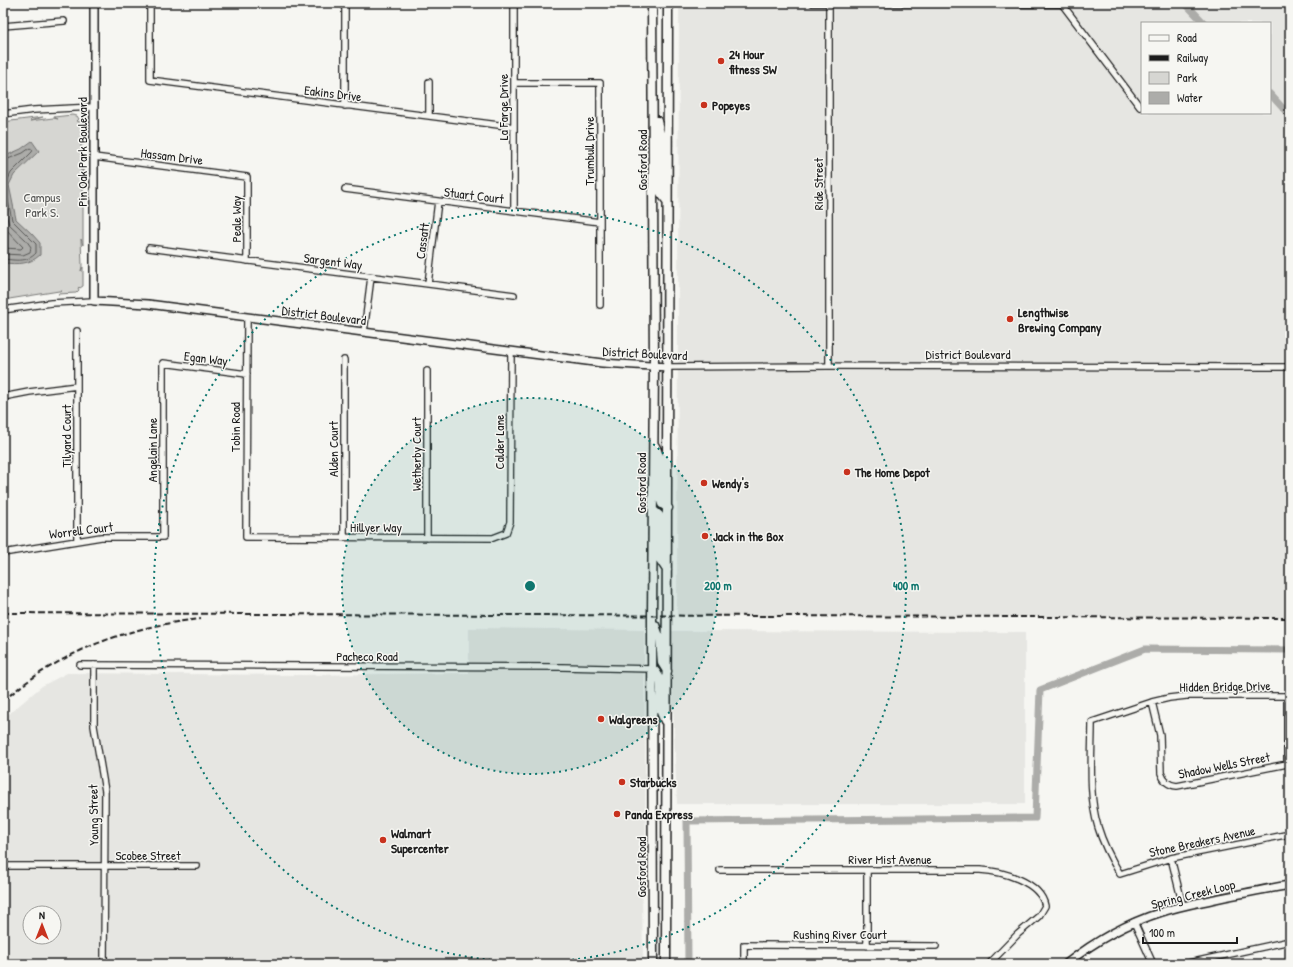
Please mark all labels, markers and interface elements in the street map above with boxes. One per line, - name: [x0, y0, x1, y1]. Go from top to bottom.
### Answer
- legend: [1141, 22, 1271, 114]
- text: Road: [1177, 29, 1197, 46]
- place label: 24 Hour fitness SW: [729, 45, 778, 78]
- text: Railway: [1177, 49, 1208, 66]
- marker: 24 Hour fitness SW: [716, 56, 726, 66]
- text: Park: [1177, 69, 1197, 86]
- street label: La Farge Drive: [494, 74, 512, 140]
- street label: Eakins Drive: [303, 81, 363, 105]
- text: Water: [1177, 89, 1203, 106]
- place label: Popeyes: [712, 96, 750, 115]
- street label: Pin Oak Park Boulevard: [73, 97, 91, 207]
- marker: Popeyes: [699, 100, 709, 110]
- street label: Trumbull Drive: [580, 117, 598, 185]
- street label: Gosford Road: [633, 130, 651, 190]
- street label: Hassam Drive: [140, 143, 204, 169]
- street label: Ride Street: [809, 157, 827, 210]
- street label: Stuart Court: [443, 182, 506, 208]
- park label: Campus Park S.: [24, 188, 60, 221]
- street label: Peale Way: [227, 195, 245, 242]
- street label: Cassatt: [411, 221, 433, 260]
- street label: Sargent Way: [303, 248, 364, 274]
- street label: District Boulevard: [281, 301, 367, 329]
- place label: Lengthwise Brewing Company: [1018, 303, 1102, 337]
- marker: Lengthwise Brewing Company: [1005, 314, 1015, 324]
- street label: District Boulevard: [602, 342, 688, 364]
- street label: District Boulevard: [925, 345, 1011, 363]
- street label: Egan Way: [183, 346, 229, 370]
- street label: Tobin Road: [226, 402, 244, 452]
- street label: Tilyard Court: [57, 404, 75, 468]
- street label: Calder Lane: [490, 415, 508, 469]
- street label: Wetherby Court: [407, 416, 425, 491]
- street label: Angelain Lane: [143, 418, 161, 482]
- street label: Alden Court: [324, 420, 342, 477]
- street label: Gosford Road: [632, 453, 650, 513]
- place label: The Home Depot: [854, 463, 930, 482]
- marker: The Home Depot: [842, 467, 852, 477]
- place label: Wendy's: [712, 474, 749, 493]
- marker: Wendy's: [699, 478, 709, 488]
- street label: Worrell Court: [48, 517, 114, 543]
- street label: Hillyer Way: [350, 518, 402, 536]
- place label: Jack in the Box: [713, 527, 784, 545]
- marker: Jack in the Box: [700, 531, 710, 541]
- text: 200 m: [704, 577, 732, 594]
- text: 400 m: [893, 577, 919, 594]
- centre of rings: [523, 579, 537, 593]
- street label: Pacheco Road: [336, 647, 398, 665]
- street label: Hidden Bridge Drive: [1179, 676, 1271, 696]
- place label: Walgreens: [609, 710, 658, 729]
- marker: Walgreens: [596, 714, 606, 724]
- street label: Shadow Wells Street: [1177, 747, 1272, 783]
- place label: Starbucks: [630, 773, 677, 791]
- marker: Starbucks: [617, 777, 627, 787]
- street label: Young Street: [83, 784, 103, 846]
- place label: Panda Express: [625, 805, 693, 824]
- marker: Panda Express: [612, 809, 622, 819]
- street label: Stone Breakers Avenue: [1147, 821, 1257, 861]
- place label: Walmart Supercenter: [391, 824, 450, 858]
- marker: Walmart Supercenter: [378, 835, 388, 845]
- street label: Gosford Road: [632, 837, 650, 897]
- street label: Scobee Street: [115, 846, 181, 864]
- street label: River Mist Avenue: [848, 850, 932, 868]
- street label: Spring Creek Loop: [1149, 875, 1237, 913]
- north arrow: [22, 905, 62, 945]
- text: N: [39, 908, 45, 922]
- scale bar: [1143, 919, 1237, 945]
- text: 100 m: [1149, 924, 1175, 941]
- street label: Rushing River Court: [793, 925, 887, 943]

